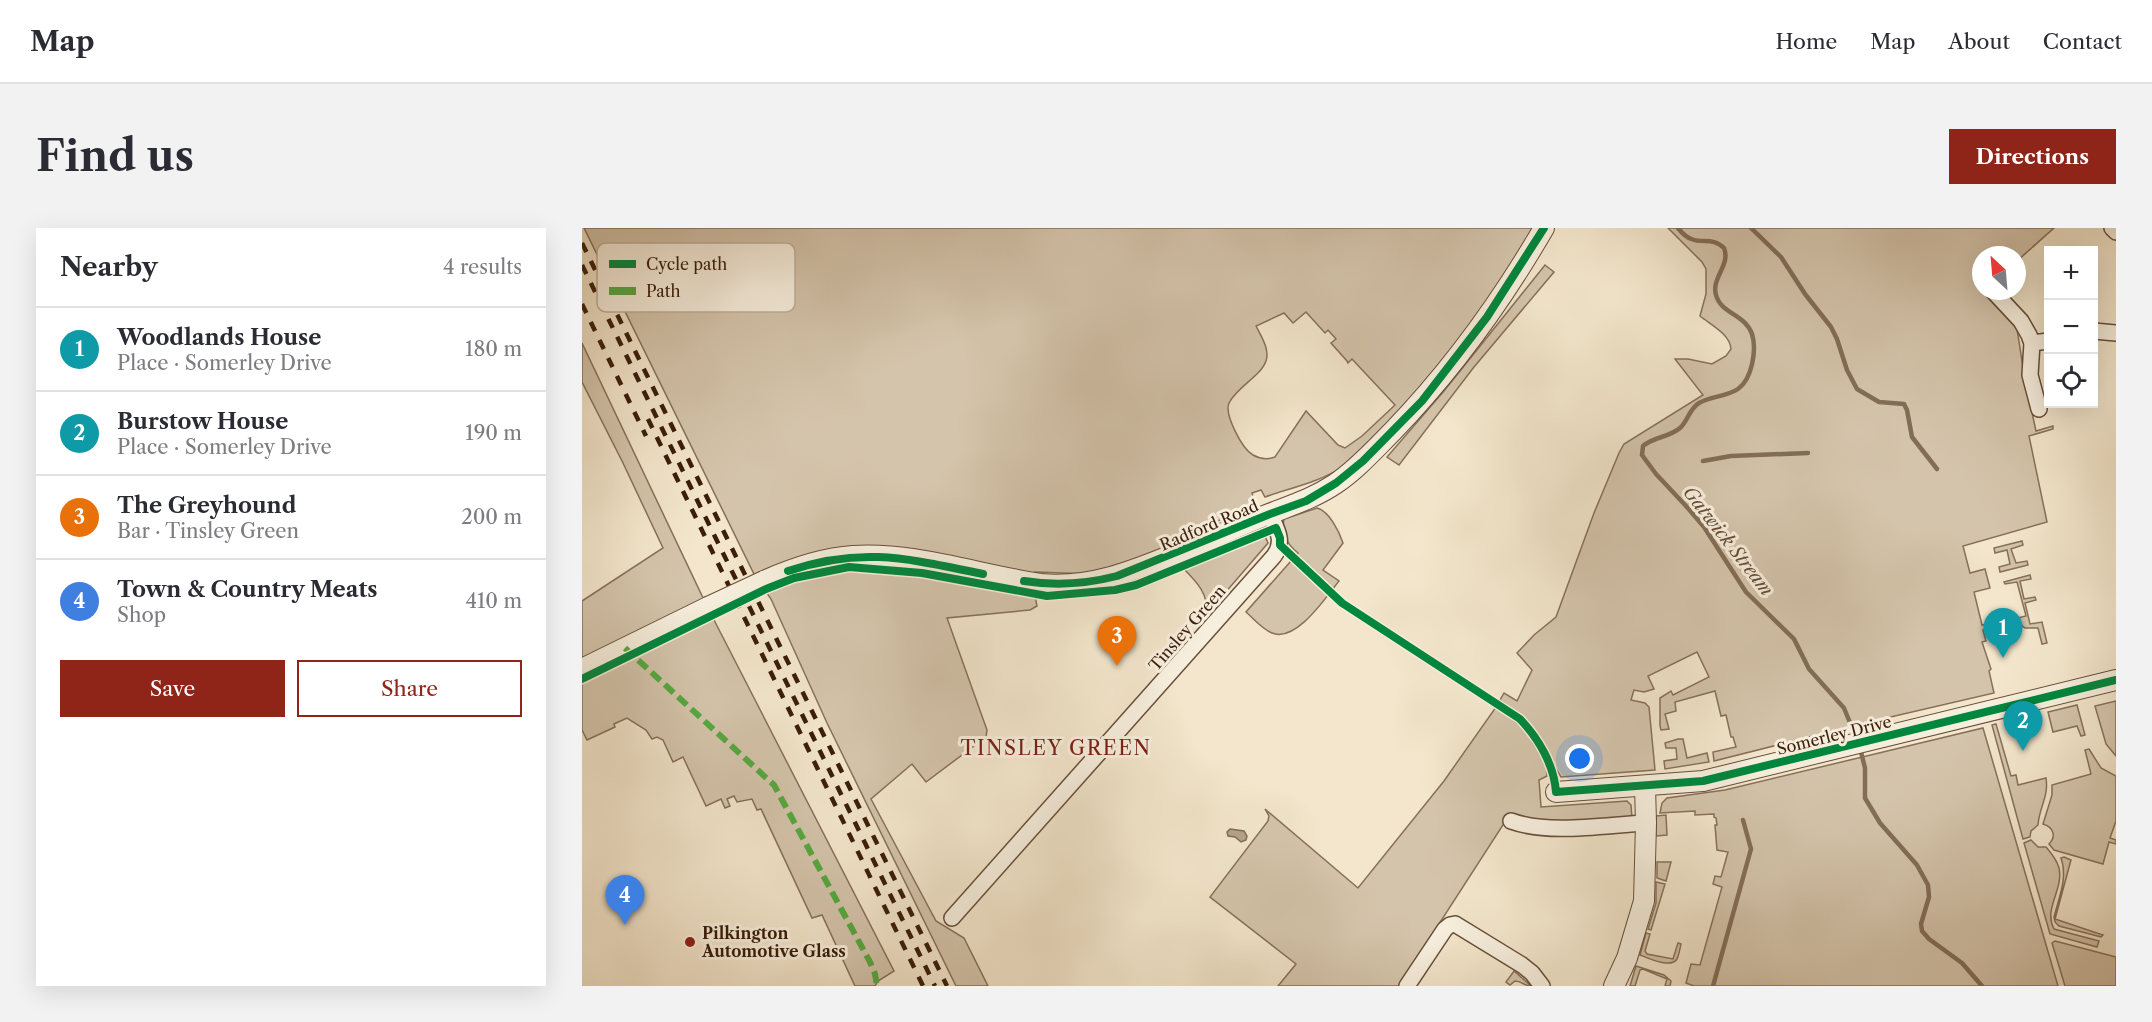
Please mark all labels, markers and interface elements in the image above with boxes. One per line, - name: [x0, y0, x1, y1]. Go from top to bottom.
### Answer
- text: Map: [30, 24, 94, 58]
- text: Home: [1776, 29, 1837, 54]
- text: Map: [1870, 29, 1915, 54]
- text: About: [1948, 29, 2010, 54]
- text: Contact: [2043, 29, 2122, 54]
- button: Directions: [1949, 129, 2116, 184]
- text: Find us: [36, 130, 194, 182]
- legend: [597, 243, 795, 312]
- north arrow: [1972, 246, 2026, 300]
- map controls: [2044, 246, 2098, 408]
- button: +: [2044, 246, 2098, 300]
- text: Nearby: [60, 251, 158, 283]
- text: Cycle path: [646, 254, 727, 274]
- text: 4 results: [443, 255, 522, 279]
- text: Path: [646, 281, 680, 301]
- button: −: [2044, 300, 2098, 354]
- text: Woodlands House: [117, 324, 321, 351]
- text: 1: [75, 337, 84, 361]
- text: 180 m: [465, 337, 522, 361]
- text: Place · Somerley Drive: [117, 351, 332, 375]
- button: locate: [2044, 354, 2098, 408]
- text: Burstow House: [117, 408, 288, 435]
- text: 2: [74, 421, 85, 445]
- text: 190 m: [465, 421, 522, 445]
- text: Place · Somerley Drive: [117, 435, 332, 459]
- water label: Gatwick Stream: [1678, 482, 1778, 600]
- text: The Greyhound: [117, 492, 296, 519]
- street label: Radford Road: [1157, 495, 1262, 555]
- text: 3: [74, 505, 85, 529]
- text: 200 m: [461, 505, 522, 529]
- text: Bar · Tinsley Green: [117, 519, 299, 543]
- text: Town & Country Meats: [117, 576, 377, 603]
- street label: Tinsley Green: [1144, 581, 1230, 675]
- text: 4: [74, 589, 85, 613]
- text: 410 m: [465, 589, 522, 613]
- text: Shop: [117, 603, 166, 627]
- pin: 1: [1984, 608, 2022, 658]
- pin: 3: [1098, 616, 1136, 666]
- button: Save: [60, 660, 285, 717]
- button: Share: [297, 660, 522, 717]
- pin: 2: [2004, 702, 2042, 751]
- street label: Somerley Drive: [1775, 711, 1894, 759]
- district label: TINSLEY GREEN: [961, 736, 1151, 760]
- your location: [1565, 744, 1594, 773]
- pin: 4: [606, 876, 645, 925]
- place label: Pilkington Automotive Glass: [701, 923, 846, 961]
- marker: Pilkington Automotive Glass: [683, 935, 697, 949]

